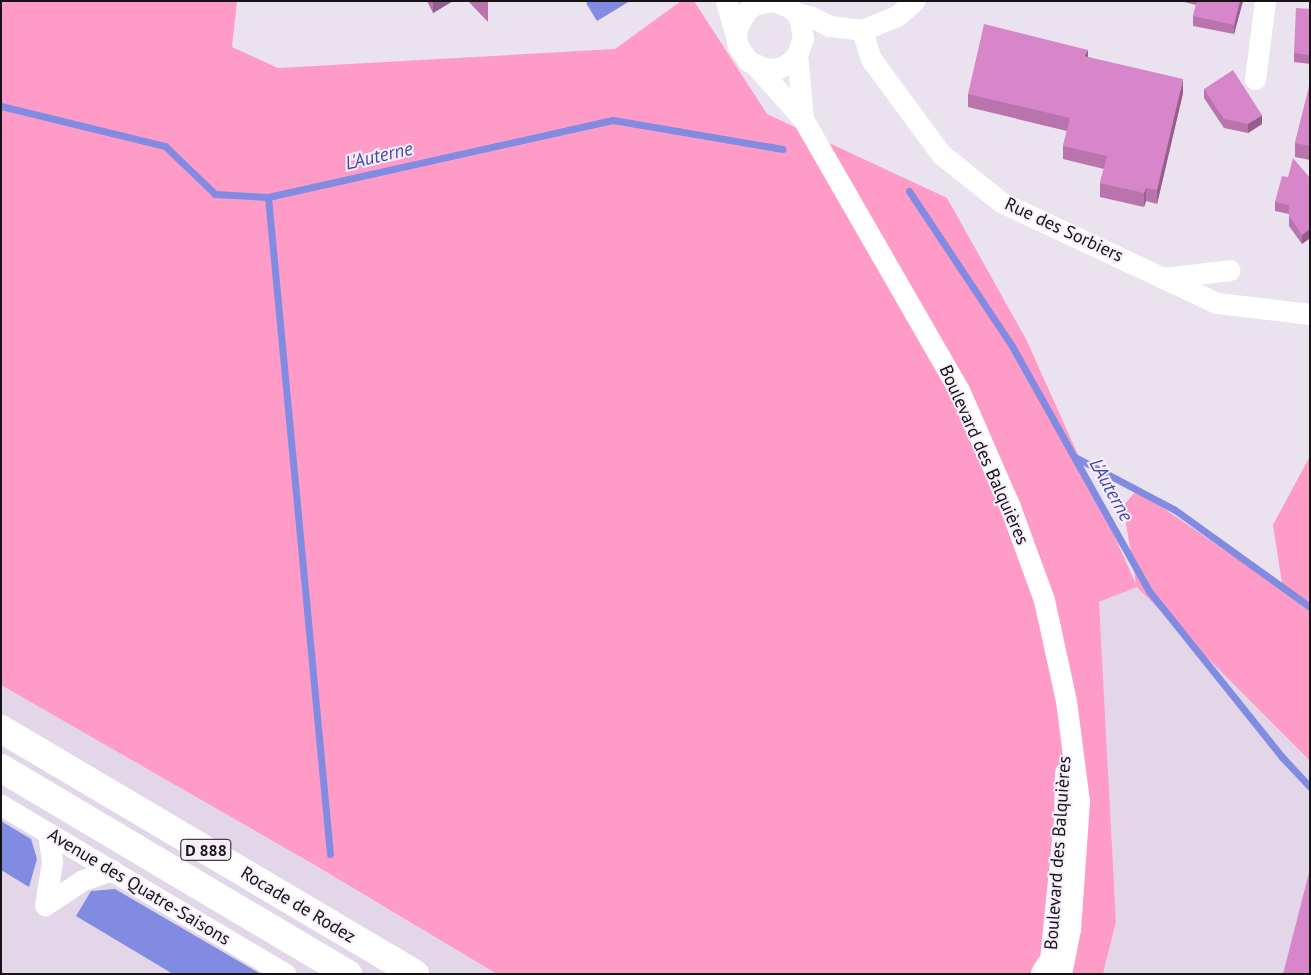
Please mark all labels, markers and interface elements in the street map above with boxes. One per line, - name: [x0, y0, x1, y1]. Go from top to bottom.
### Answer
- water label: L'Auterne: [343, 137, 415, 175]
- street label: Rue des Sorbiers: [1001, 193, 1127, 267]
- street label: Boulevard des Balquières: [935, 362, 1033, 548]
- water label: L'Auterne: [1084, 454, 1138, 526]
- street label: Boulevard des Balquières: [1040, 755, 1076, 951]
- street label: Avenue des Quatre-Saisons: [44, 824, 234, 950]
- road number: D 888: [180, 836, 232, 864]
- street label: Rocade de Rodez: [237, 862, 359, 948]

